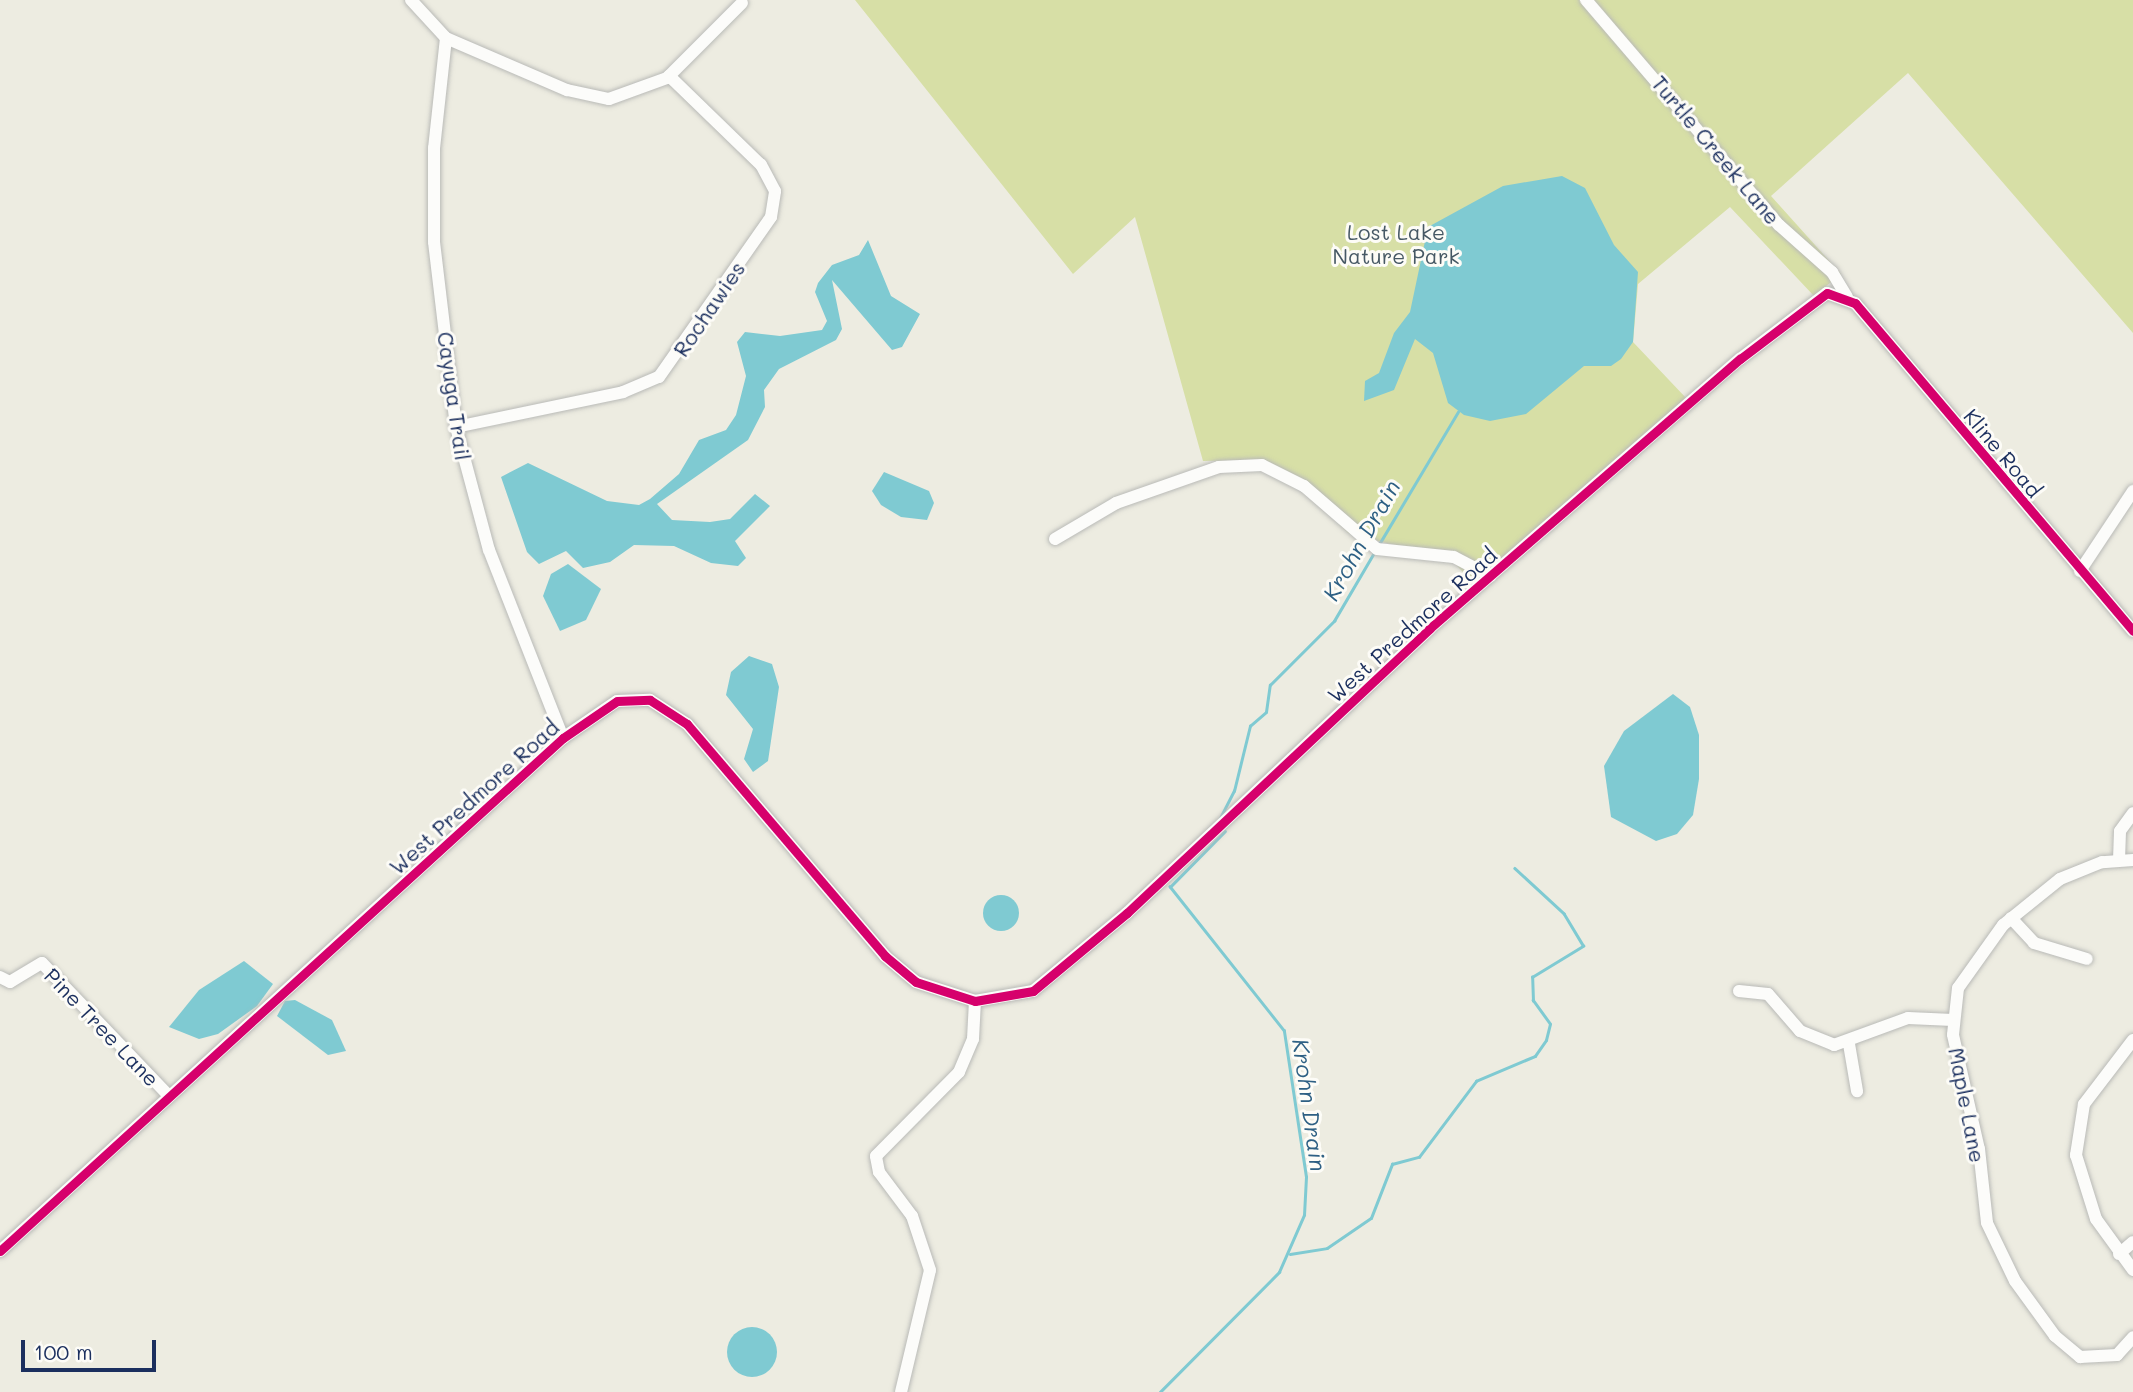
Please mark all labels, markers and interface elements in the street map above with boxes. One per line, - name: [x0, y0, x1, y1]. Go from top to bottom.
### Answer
- street label: Turtle Creek Lane: [1647, 71, 1785, 229]
- park label: Lost Lake Nature Park: [1332, 219, 1460, 269]
- street label: Rochawies: [668, 257, 750, 361]
- street label: Cayuga Trail: [433, 330, 475, 462]
- street label: Kline Road: [1959, 403, 2047, 503]
- water label: Krohn Drain: [1317, 475, 1405, 605]
- street label: West Predmore Road: [1322, 542, 1502, 708]
- street label: West Predmore Road: [384, 714, 564, 880]
- street label: Pine Tree Lane: [39, 963, 165, 1091]
- water label: Krohn Drain: [1287, 1037, 1333, 1173]
- street label: Maple Lane: [1944, 1045, 1990, 1165]
- scale bar: [24, 1326, 159, 1370]
- text: 100 m: [34, 1338, 93, 1365]

